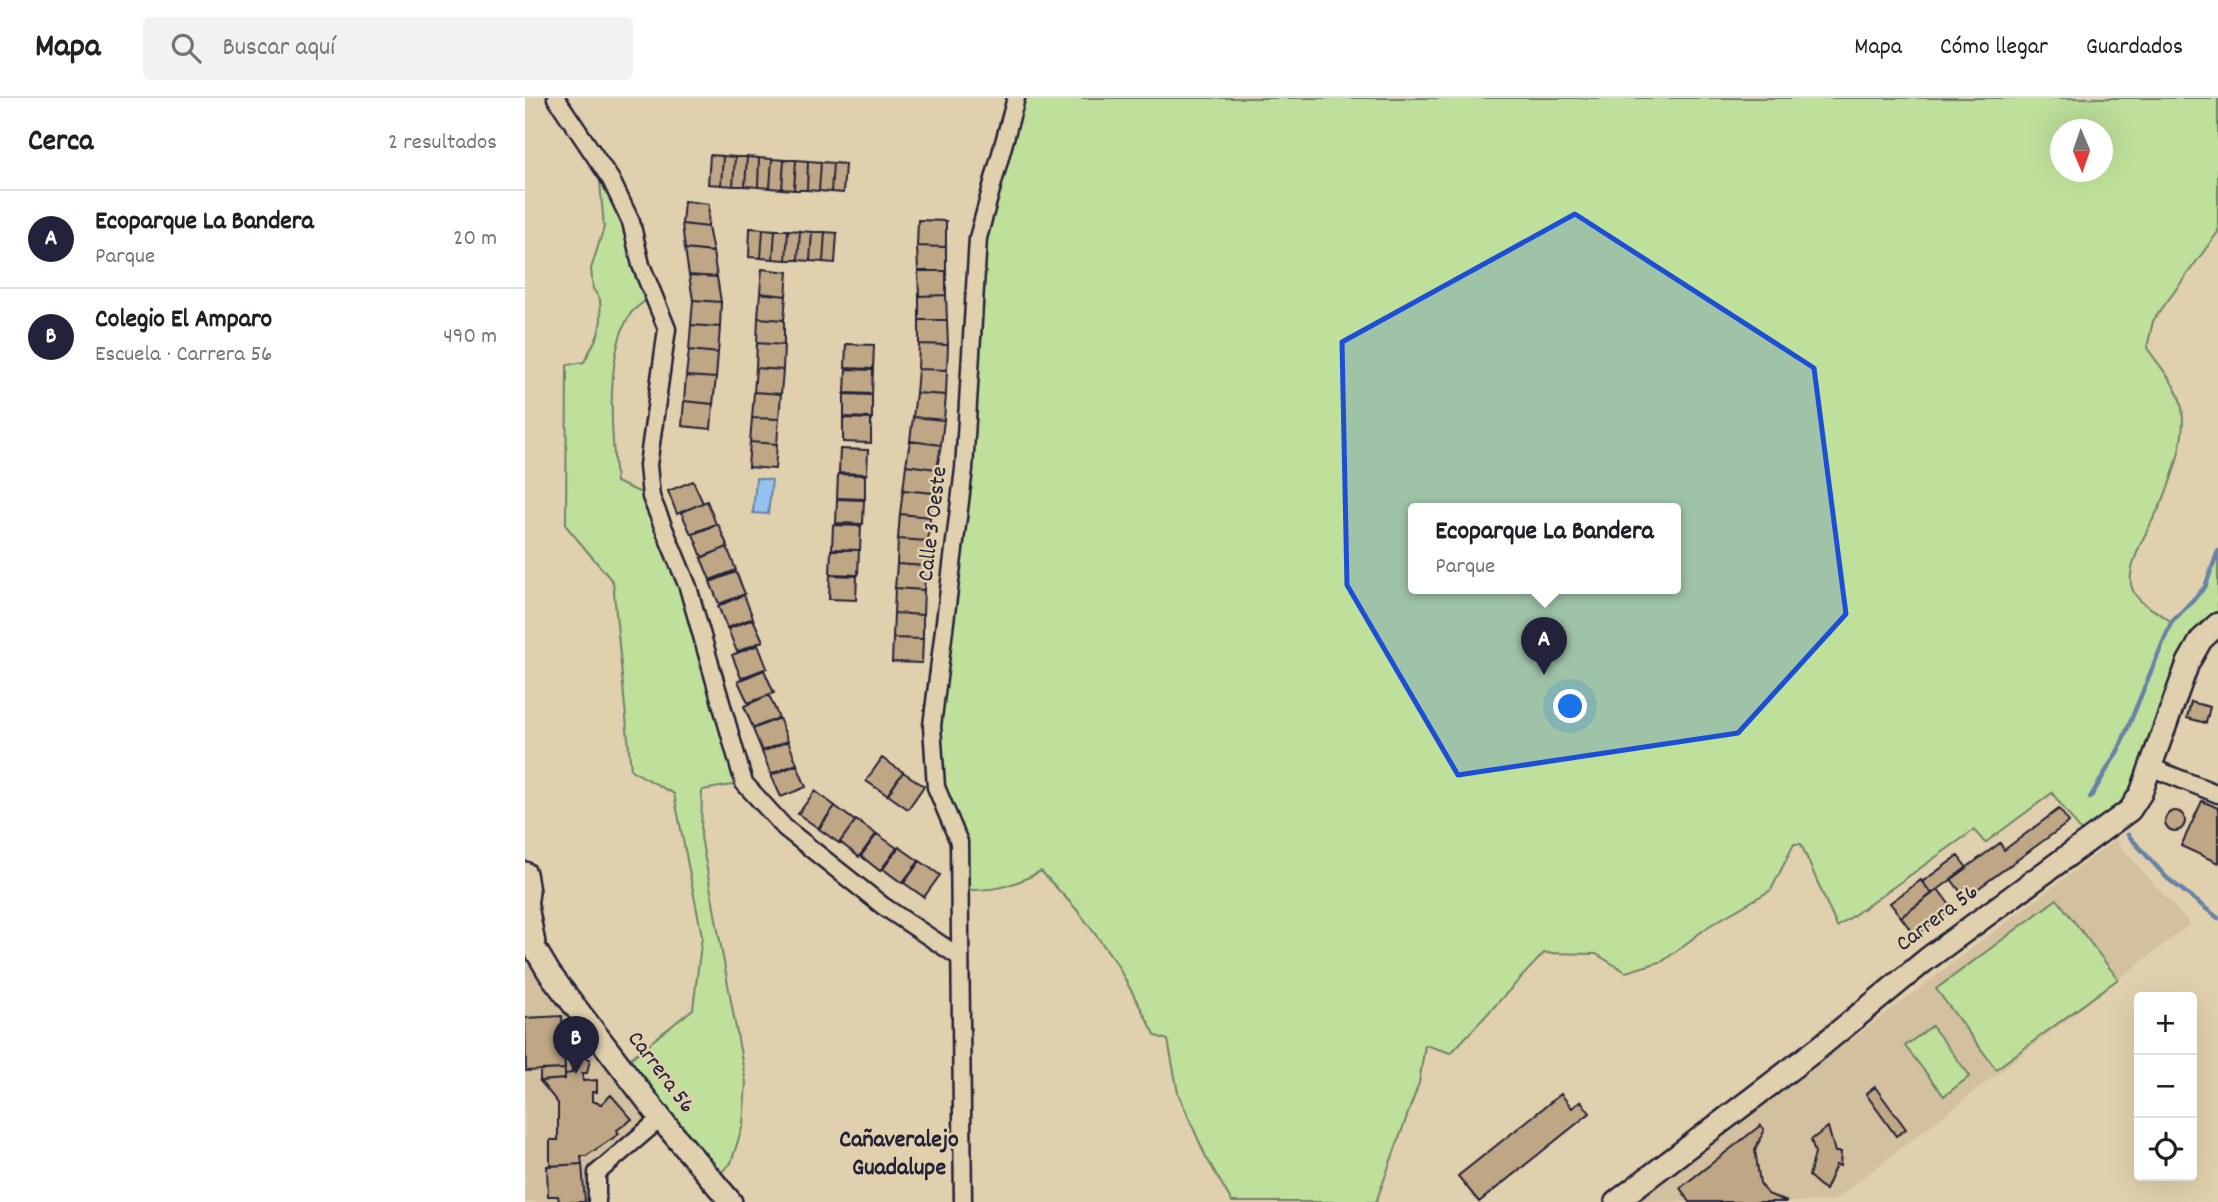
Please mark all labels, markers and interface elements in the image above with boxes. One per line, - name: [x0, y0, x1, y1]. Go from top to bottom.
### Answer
- search box: [143, 17, 633, 80]
- text: Mapa: [35, 25, 101, 72]
- icon: search: [167, 29, 205, 67]
- text: Buscar aquí: [223, 30, 335, 67]
- text: Mapa: [1854, 31, 1902, 65]
- text: Cómo llegar: [1940, 31, 2048, 65]
- text: Guardados: [2086, 31, 2183, 65]
- north arrow: [2050, 119, 2113, 182]
- text: Cerca: [28, 122, 93, 165]
- text: 2 resultados: [388, 127, 497, 160]
- text: Ecoparque La Bandera: [95, 204, 314, 241]
- text: A: [45, 223, 57, 256]
- text: 20 m: [453, 223, 497, 256]
- text: Parque: [95, 241, 155, 274]
- text: Colegio El Amparo: [95, 302, 272, 339]
- text: B: [46, 321, 56, 354]
- text: 490 m: [443, 321, 497, 354]
- text: Escuela · Carrera 56: [95, 339, 272, 372]
- street label: Calle 3 Oeste: [911, 465, 957, 583]
- popup: [1408, 503, 1681, 594]
- text: Ecoparque La Bandera: [1435, 514, 1654, 551]
- text: Parque: [1435, 551, 1495, 584]
- pin: A: [1521, 617, 1567, 675]
- your location: [1553, 689, 1587, 723]
- street label: Carrera 56: [1890, 877, 1986, 961]
- map controls: [2134, 992, 2197, 1181]
- button: +: [2134, 992, 2197, 1055]
- pin: B: [553, 1016, 599, 1074]
- street label: Carrera 56: [618, 1025, 702, 1121]
- button: −: [2134, 1055, 2197, 1118]
- button: locate: [2134, 1118, 2197, 1181]
- district label: Cañaveralejo Guadalupe: [839, 1124, 959, 1186]

